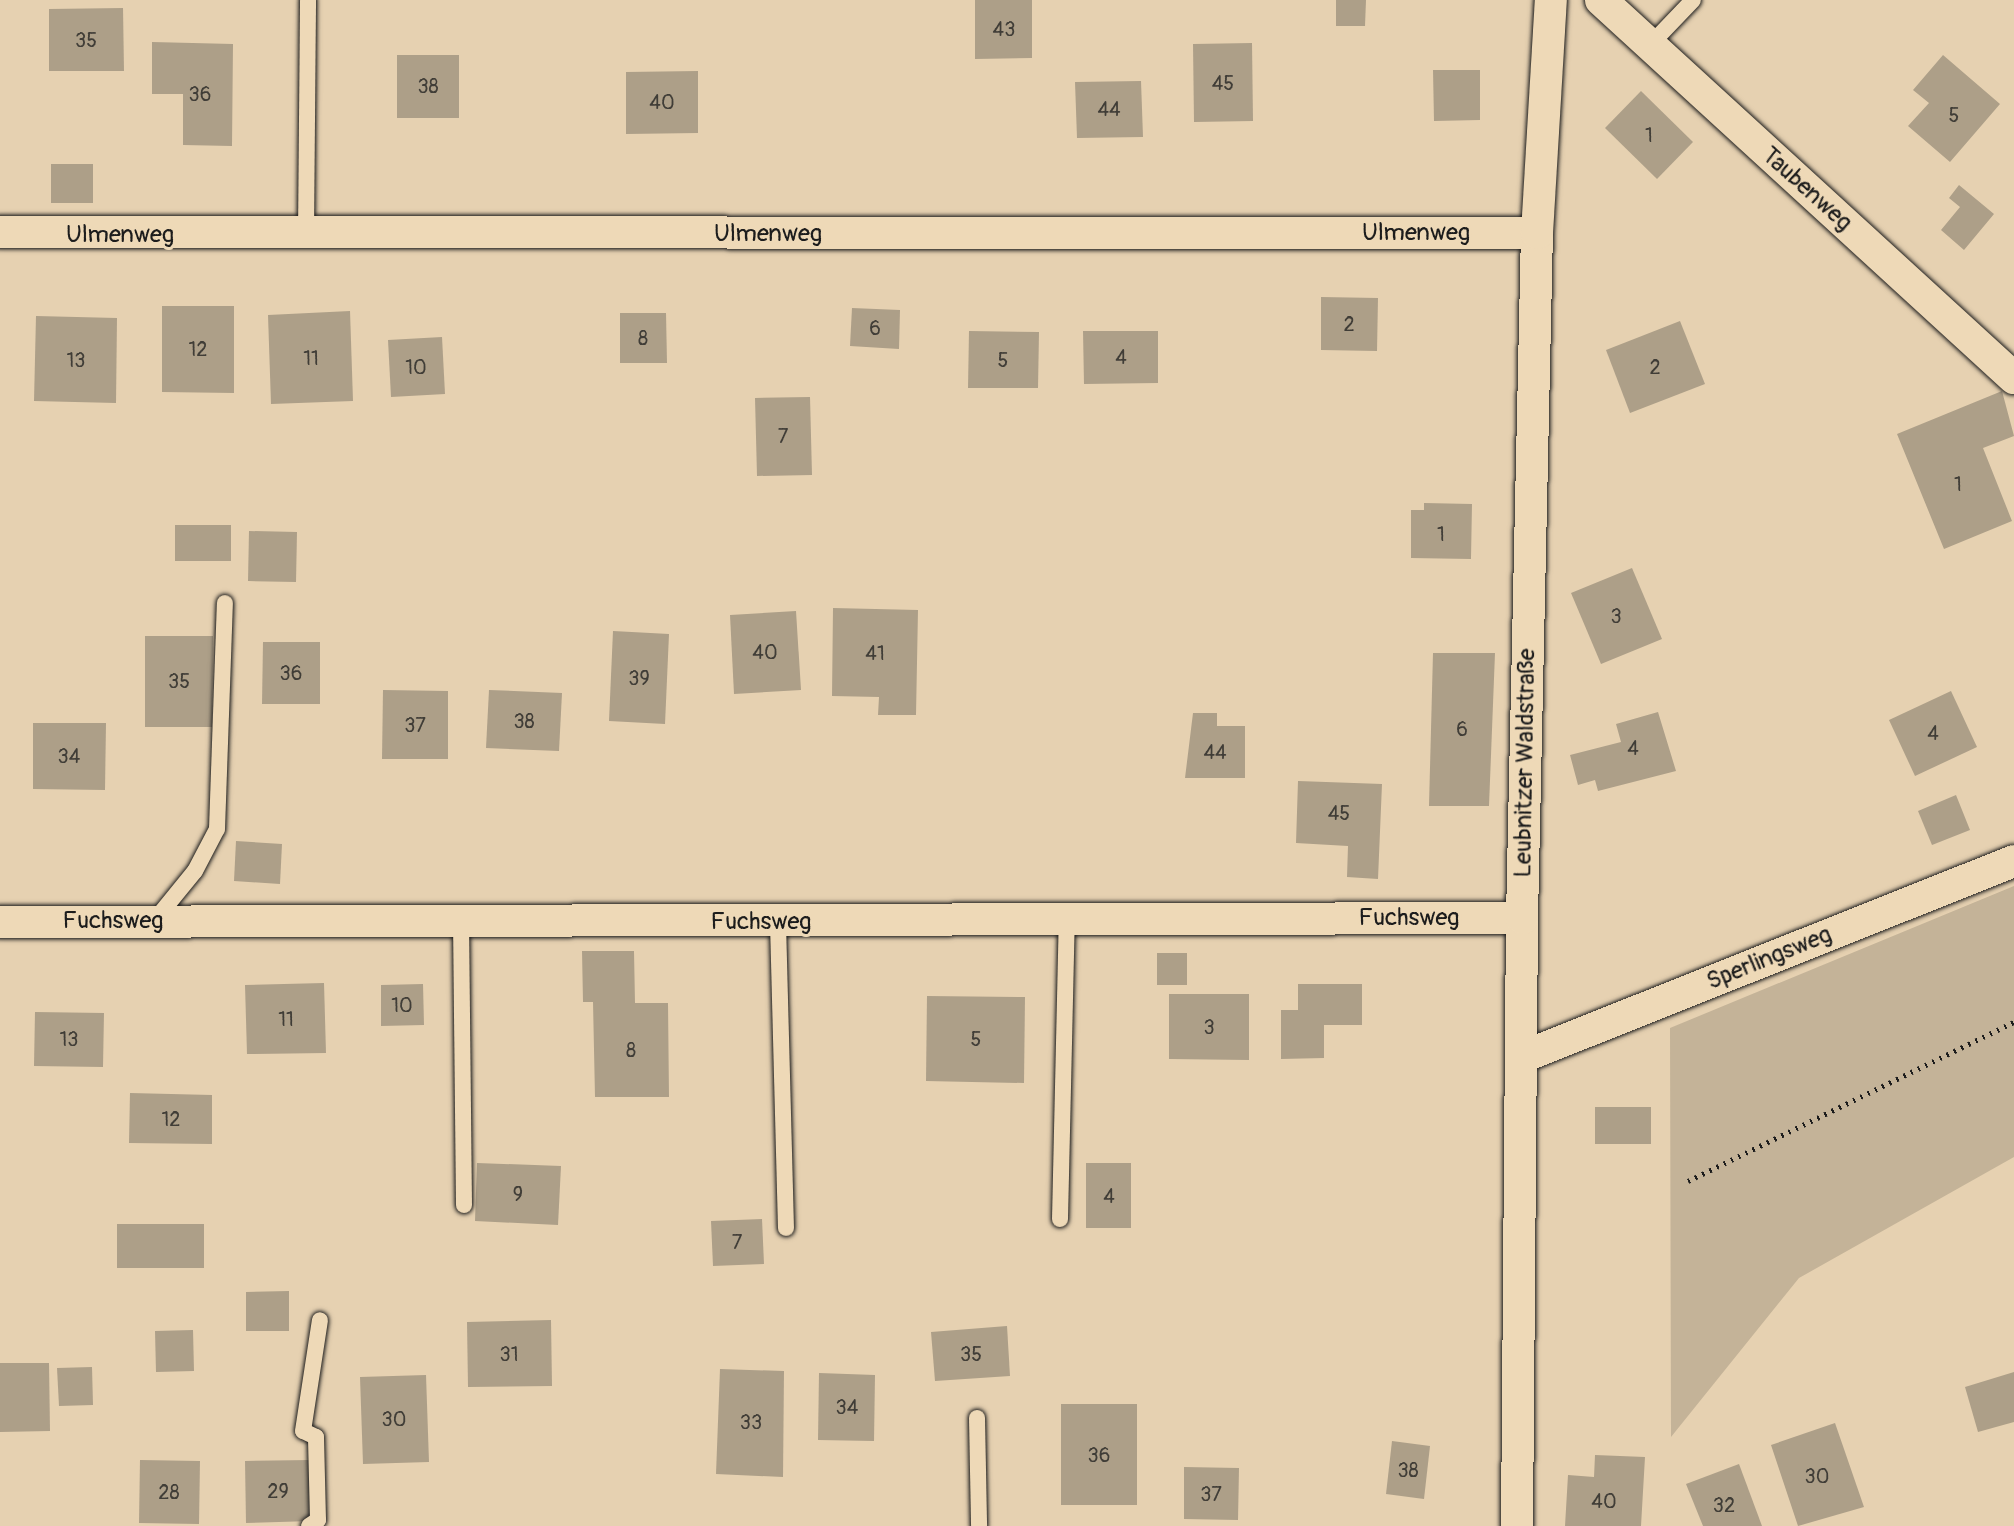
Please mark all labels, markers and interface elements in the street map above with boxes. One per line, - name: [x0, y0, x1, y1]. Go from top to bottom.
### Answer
- house number: 43: [993, 17, 1015, 41]
- house number: 35: [75, 28, 97, 52]
- house number: 45: [1212, 71, 1234, 95]
- house number: 38: [417, 74, 439, 98]
- house number: 36: [189, 82, 211, 106]
- house number: 40: [649, 90, 675, 114]
- house number: 44: [1097, 97, 1121, 121]
- house number: 5: [1949, 103, 1959, 127]
- house number: 1: [1645, 123, 1653, 147]
- street label: Taubenweg: [1756, 141, 1858, 237]
- street label: Ulmenweg: [1362, 219, 1470, 247]
- street label: Ulmenweg: [714, 220, 822, 248]
- street label: Ulmenweg: [66, 221, 174, 249]
- house number: 2: [1343, 312, 1355, 336]
- house number: 6: [869, 316, 881, 340]
- house number: 8: [638, 326, 648, 350]
- house number: 12: [189, 337, 207, 361]
- house number: 4: [1115, 345, 1127, 369]
- house number: 11: [303, 346, 319, 370]
- house number: 13: [67, 348, 85, 372]
- house number: 5: [998, 348, 1008, 372]
- house number: 10: [405, 355, 427, 379]
- house number: 2: [1649, 355, 1661, 379]
- house number: 7: [778, 424, 788, 448]
- house number: 1: [1954, 472, 1962, 496]
- house number: 1: [1437, 522, 1445, 546]
- house number: 3: [1610, 604, 1622, 628]
- house number: 40: [752, 640, 778, 664]
- house number: 41: [865, 641, 885, 665]
- street label: Leubnitzer Waldstraße: [1509, 648, 1541, 878]
- house number: 36: [280, 661, 302, 685]
- house number: 39: [628, 666, 650, 690]
- house number: 35: [168, 669, 190, 693]
- house number: 38: [513, 709, 535, 733]
- house number: 37: [404, 713, 426, 737]
- house number: 6: [1456, 717, 1468, 741]
- house number: 4: [1927, 721, 1939, 745]
- house number: 4: [1627, 736, 1639, 760]
- house number: 44: [1203, 740, 1227, 764]
- house number: 34: [58, 744, 80, 768]
- house number: 45: [1328, 801, 1350, 825]
- street label: Fuchsweg: [1359, 904, 1459, 932]
- street label: Fuchsweg: [63, 907, 163, 935]
- street label: Fuchsweg: [711, 908, 811, 936]
- street label: Sperlingsweg: [1702, 920, 1836, 996]
- house number: 10: [391, 993, 413, 1017]
- house number: 11: [278, 1007, 294, 1031]
- house number: 3: [1203, 1015, 1215, 1039]
- house number: 13: [60, 1027, 78, 1051]
- house number: 5: [971, 1027, 981, 1051]
- house number: 8: [626, 1038, 636, 1062]
- house number: 12: [162, 1107, 180, 1131]
- house number: 9: [513, 1182, 523, 1206]
- house number: 4: [1103, 1184, 1115, 1208]
- house number: 7: [732, 1230, 742, 1254]
- house number: 31: [500, 1342, 518, 1366]
- house number: 35: [960, 1342, 982, 1366]
- house number: 34: [836, 1395, 858, 1419]
- house number: 30: [382, 1407, 406, 1431]
- house number: 33: [740, 1410, 762, 1434]
- house number: 36: [1088, 1443, 1110, 1467]
- house number: 38: [1397, 1458, 1419, 1482]
- house number: 30: [1805, 1464, 1829, 1488]
- house number: 29: [267, 1479, 289, 1503]
- house number: 28: [158, 1480, 180, 1504]
- house number: 37: [1200, 1482, 1222, 1506]
- house number: 40: [1591, 1489, 1617, 1513]
- house number: 32: [1713, 1493, 1735, 1517]

